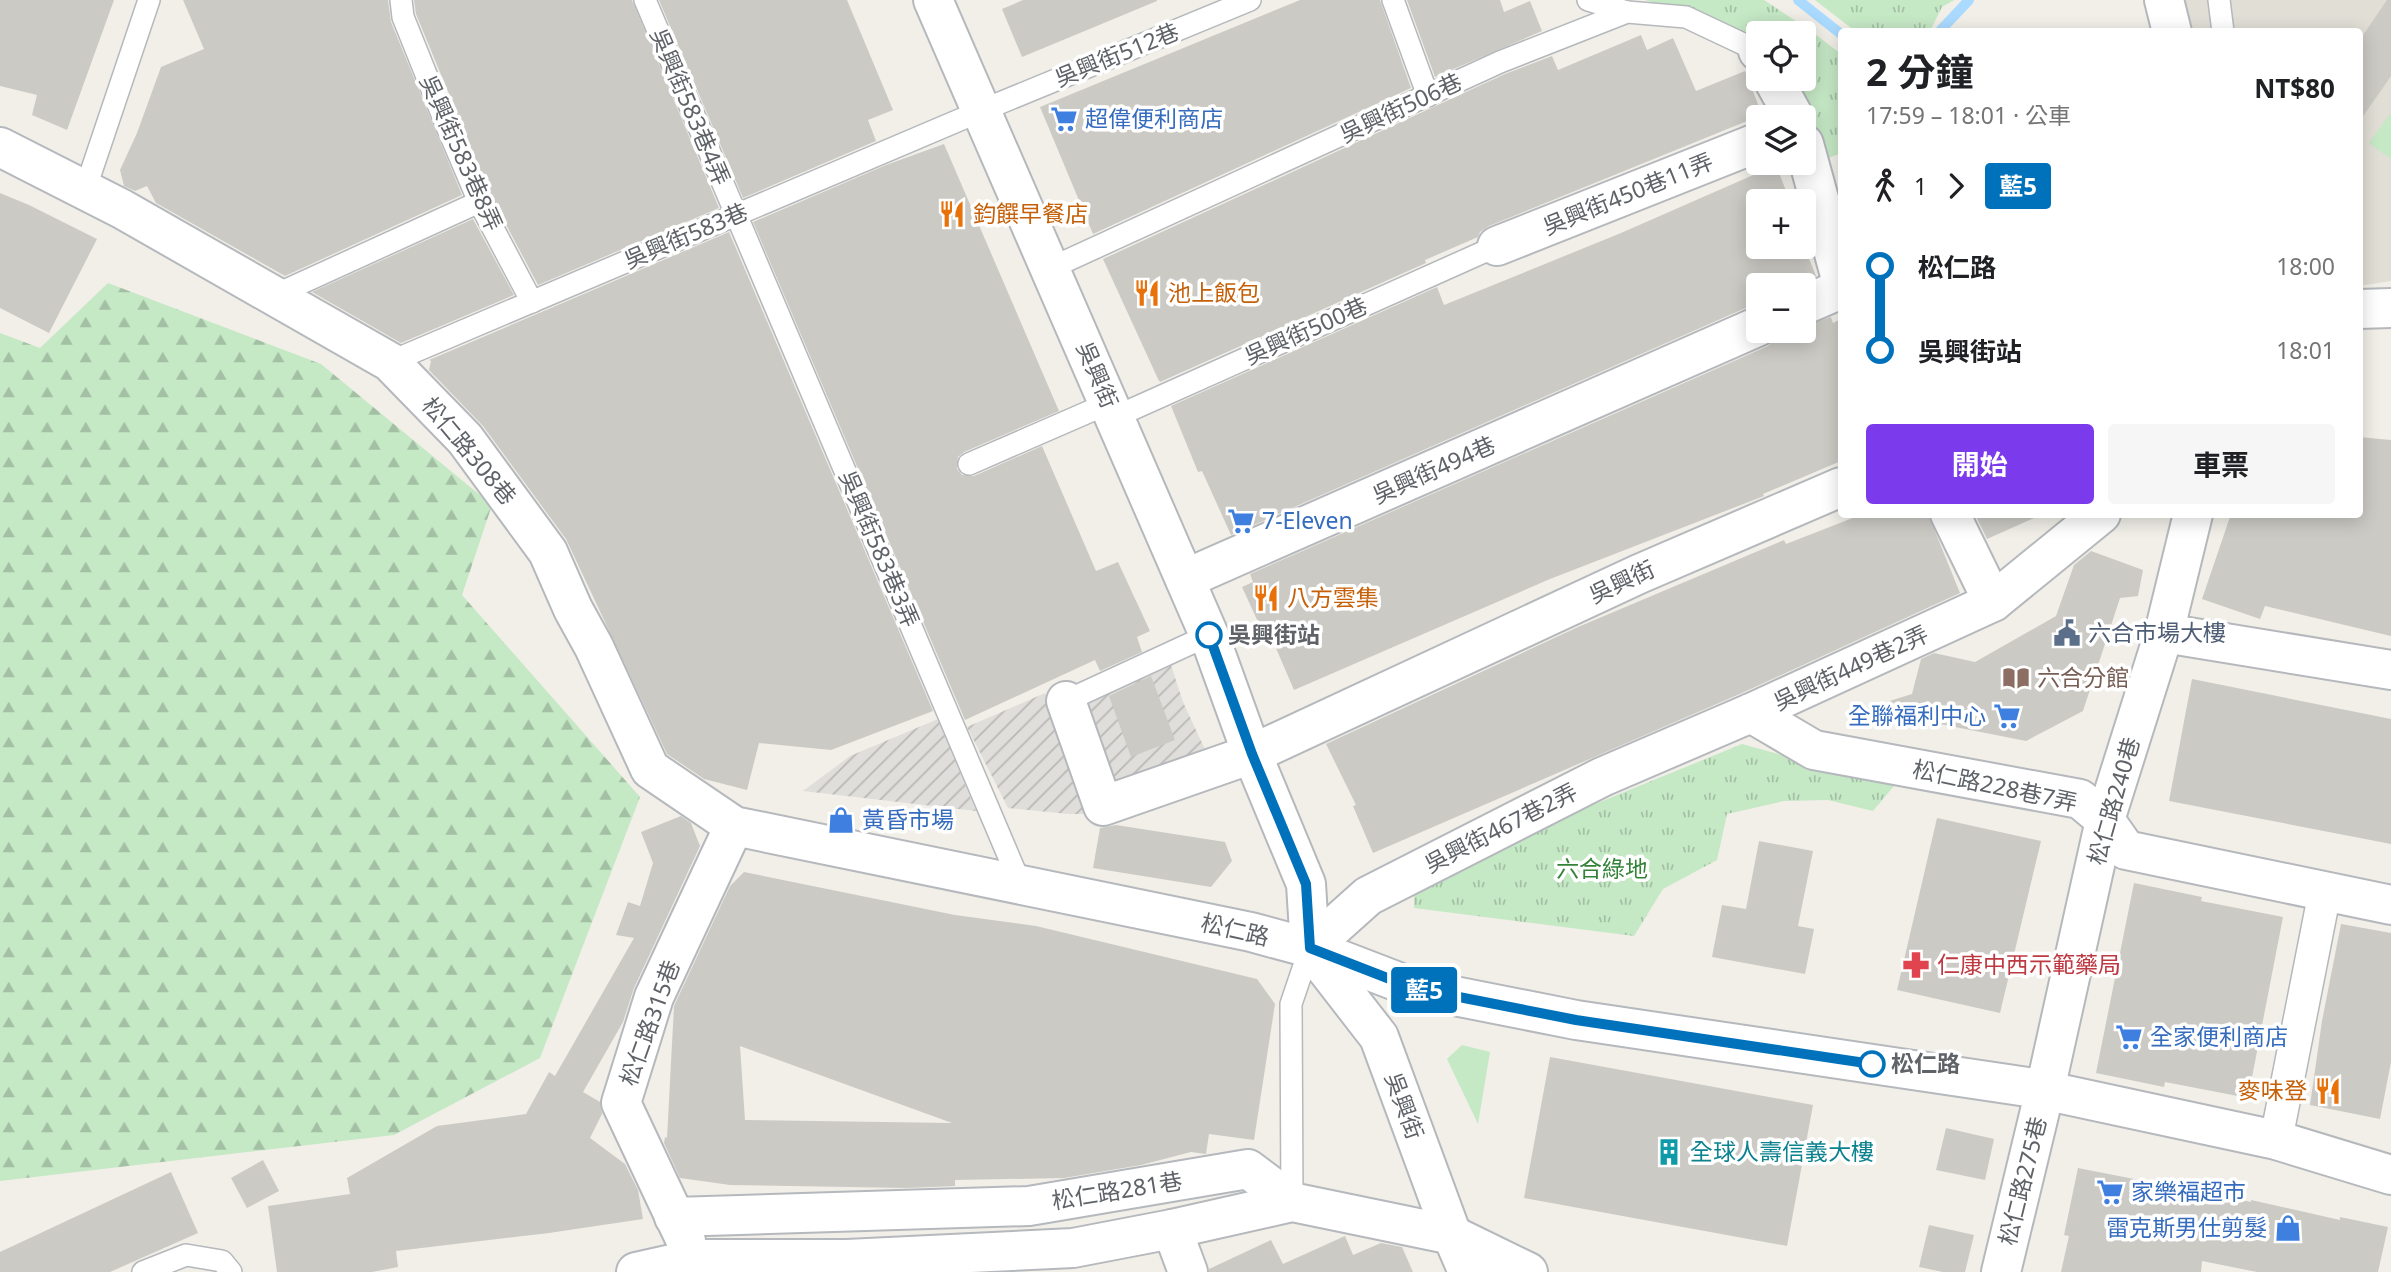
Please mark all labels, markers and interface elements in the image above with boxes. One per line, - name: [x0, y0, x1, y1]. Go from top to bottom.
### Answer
- street label: 吳興街512巷: [1050, 15, 1184, 94]
- map controls: [1746, 21, 1816, 343]
- button: locate: [1746, 21, 1816, 91]
- street label: 吳興街583巷4弄: [643, 23, 738, 190]
- text: 2 分鐘: [1866, 45, 1974, 97]
- street label: 吳興街506巷: [1334, 65, 1467, 149]
- street label: 吳興街583巷8弄: [413, 70, 511, 236]
- text: NT$80: [2254, 70, 2335, 106]
- text: 17:59 – 18:01 · 公車: [1866, 99, 2071, 131]
- place label: 超偉便利商店: [1085, 102, 1223, 134]
- supermarket icon: 超偉便利商店: [1049, 104, 1079, 134]
- button: layers: [1746, 105, 1816, 175]
- street label: 吳興街450巷11弄: [1538, 144, 1717, 242]
- icon: walk: [1866, 167, 1904, 205]
- icon: forward: [1937, 167, 1975, 205]
- text: 藍5: [1999, 169, 2037, 202]
- text: 1: [1914, 170, 1927, 202]
- button: +: [1746, 189, 1816, 259]
- street label: 吳興街583巷: [619, 195, 752, 275]
- place label: 鈞饌早餐店: [973, 197, 1088, 229]
- restaurant icon: 鈞饌早餐店: [937, 199, 967, 229]
- text: 松仁路: [1918, 249, 1996, 285]
- text: 18:00: [2276, 250, 2335, 282]
- button: −: [1746, 273, 1816, 343]
- place label: 池上飯包: [1168, 276, 1260, 308]
- restaurant icon: 池上飯包: [1132, 278, 1162, 308]
- street label: 吳興街500巷: [1239, 289, 1372, 371]
- text: 吳興街站: [1918, 333, 2022, 369]
- text: 18:01: [2276, 334, 2335, 366]
- street label: 吳興街: [1070, 337, 1126, 413]
- street label: 松仁路308巷: [415, 390, 524, 511]
- button: 開始: [1866, 424, 2094, 504]
- button: 車票: [2108, 424, 2335, 504]
- street label: 吳興街494巷: [1367, 428, 1500, 510]
- street label: 吳興街583巷3弄: [832, 465, 927, 632]
- place label: 7-Eleven: [1262, 504, 1353, 536]
- supermarket icon: 7-Eleven: [1226, 506, 1256, 536]
- street label: 吳興街: [1584, 552, 1660, 610]
- place label: 八方雲集: [1287, 581, 1379, 613]
- restaurant icon: 八方雲集: [1251, 583, 1281, 613]
- place label: 六合市場大樓: [2088, 616, 2226, 648]
- street label: 吳興街449巷2弄: [1768, 617, 1933, 717]
- place label: 吳興街站: [1228, 618, 1320, 650]
- public building icon: 六合市場大樓: [2052, 618, 2082, 648]
- marker: 吳興街站: [1196, 622, 1222, 648]
- place label: 六合分館: [2037, 661, 2129, 693]
- library icon: 六合分館: [2001, 663, 2031, 693]
- place label: 全聯福利中心: [1848, 699, 1986, 731]
- supermarket icon: 全聯福利中心: [1992, 701, 2022, 731]
- street label: 松仁路240巷: [2080, 733, 2147, 868]
- street label: 松仁路228巷7弄: [1910, 752, 2081, 818]
- street label: 吳興街467巷2弄: [1419, 775, 1582, 879]
- place label: 黃昏市場: [862, 803, 954, 835]
- shop icon: 黃昏市場: [826, 805, 856, 835]
- park label: 六合綠地: [1556, 852, 1648, 884]
- street label: 松仁路: [1198, 906, 1272, 952]
- place label: 仁康中西示範藥局: [1937, 948, 2121, 980]
- pharmacy icon: 仁康中西示範藥局: [1901, 950, 1931, 980]
- street label: 松仁路315巷: [612, 955, 687, 1090]
- line badge: 藍5: [1392, 967, 1456, 1013]
- text: 藍5: [1405, 973, 1443, 1006]
- place label: 全家便利商店: [2150, 1020, 2288, 1052]
- supermarket icon: 全家便利商店: [2114, 1022, 2144, 1052]
- place label: 松仁路: [1891, 1047, 1960, 1079]
- marker: 松仁路: [1859, 1051, 1885, 1077]
- street label: 吳興街: [1378, 1068, 1432, 1144]
- place label: 麥味登: [2238, 1074, 2307, 1106]
- restaurant icon: 麥味登: [2313, 1076, 2343, 1106]
- street label: 松仁路275巷: [1991, 1113, 2053, 1248]
- place label: 全球人壽信義大樓: [1690, 1135, 1874, 1167]
- building icon: 全球人壽信義大樓: [1654, 1137, 1684, 1167]
- street label: 松仁路281巷: [1049, 1164, 1184, 1216]
- place label: 家樂福超市: [2131, 1175, 2246, 1207]
- supermarket icon: 家樂福超市: [2095, 1177, 2125, 1207]
- place label: 雷克斯男仕剪髮: [2106, 1211, 2267, 1243]
- shop icon: 雷克斯男仕剪髮: [2273, 1213, 2303, 1243]

